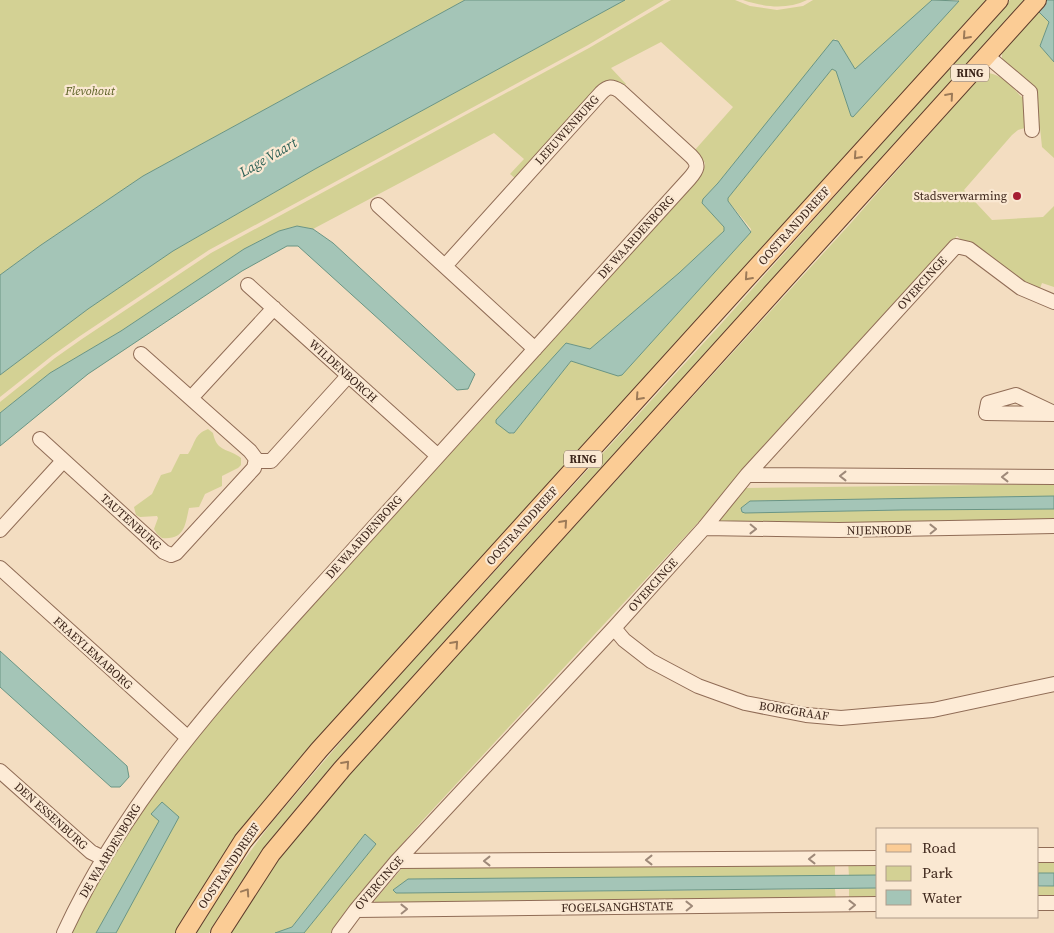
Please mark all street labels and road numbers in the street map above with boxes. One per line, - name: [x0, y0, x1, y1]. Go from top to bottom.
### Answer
- road number: RING: [951, 64, 989, 82]
- street label: LEEUWENBURG: [531, 92, 603, 168]
- street label: OOSTRANDDREEF: [754, 183, 834, 269]
- street label: DE WAARDENBORG: [594, 192, 678, 282]
- street label: OVERCINGE: [894, 253, 950, 313]
- street label: WILDENBORCH: [305, 336, 381, 406]
- road number: RING: [564, 450, 602, 468]
- street label: OOSTRANDDREEF: [482, 483, 562, 569]
- street label: TAUTENBURG: [97, 490, 165, 554]
- street label: DE WAARDENBORG: [322, 492, 406, 582]
- street label: NIJENRODE: [846, 521, 912, 539]
- street label: OVERCINGE: [625, 555, 681, 615]
- street label: FRAEYLEMABORG: [50, 613, 136, 693]
- street label: BORGGRAAF: [758, 698, 830, 724]
- street label: DEN ESSENBURG: [11, 779, 91, 853]
- street label: DE WAARDENBORG: [76, 801, 144, 901]
- street label: OOSTRANDDREEF: [194, 820, 264, 912]
- street label: OVERCINGE: [351, 853, 407, 913]
- street label: FOGELSANGHSTATE: [561, 898, 673, 916]

